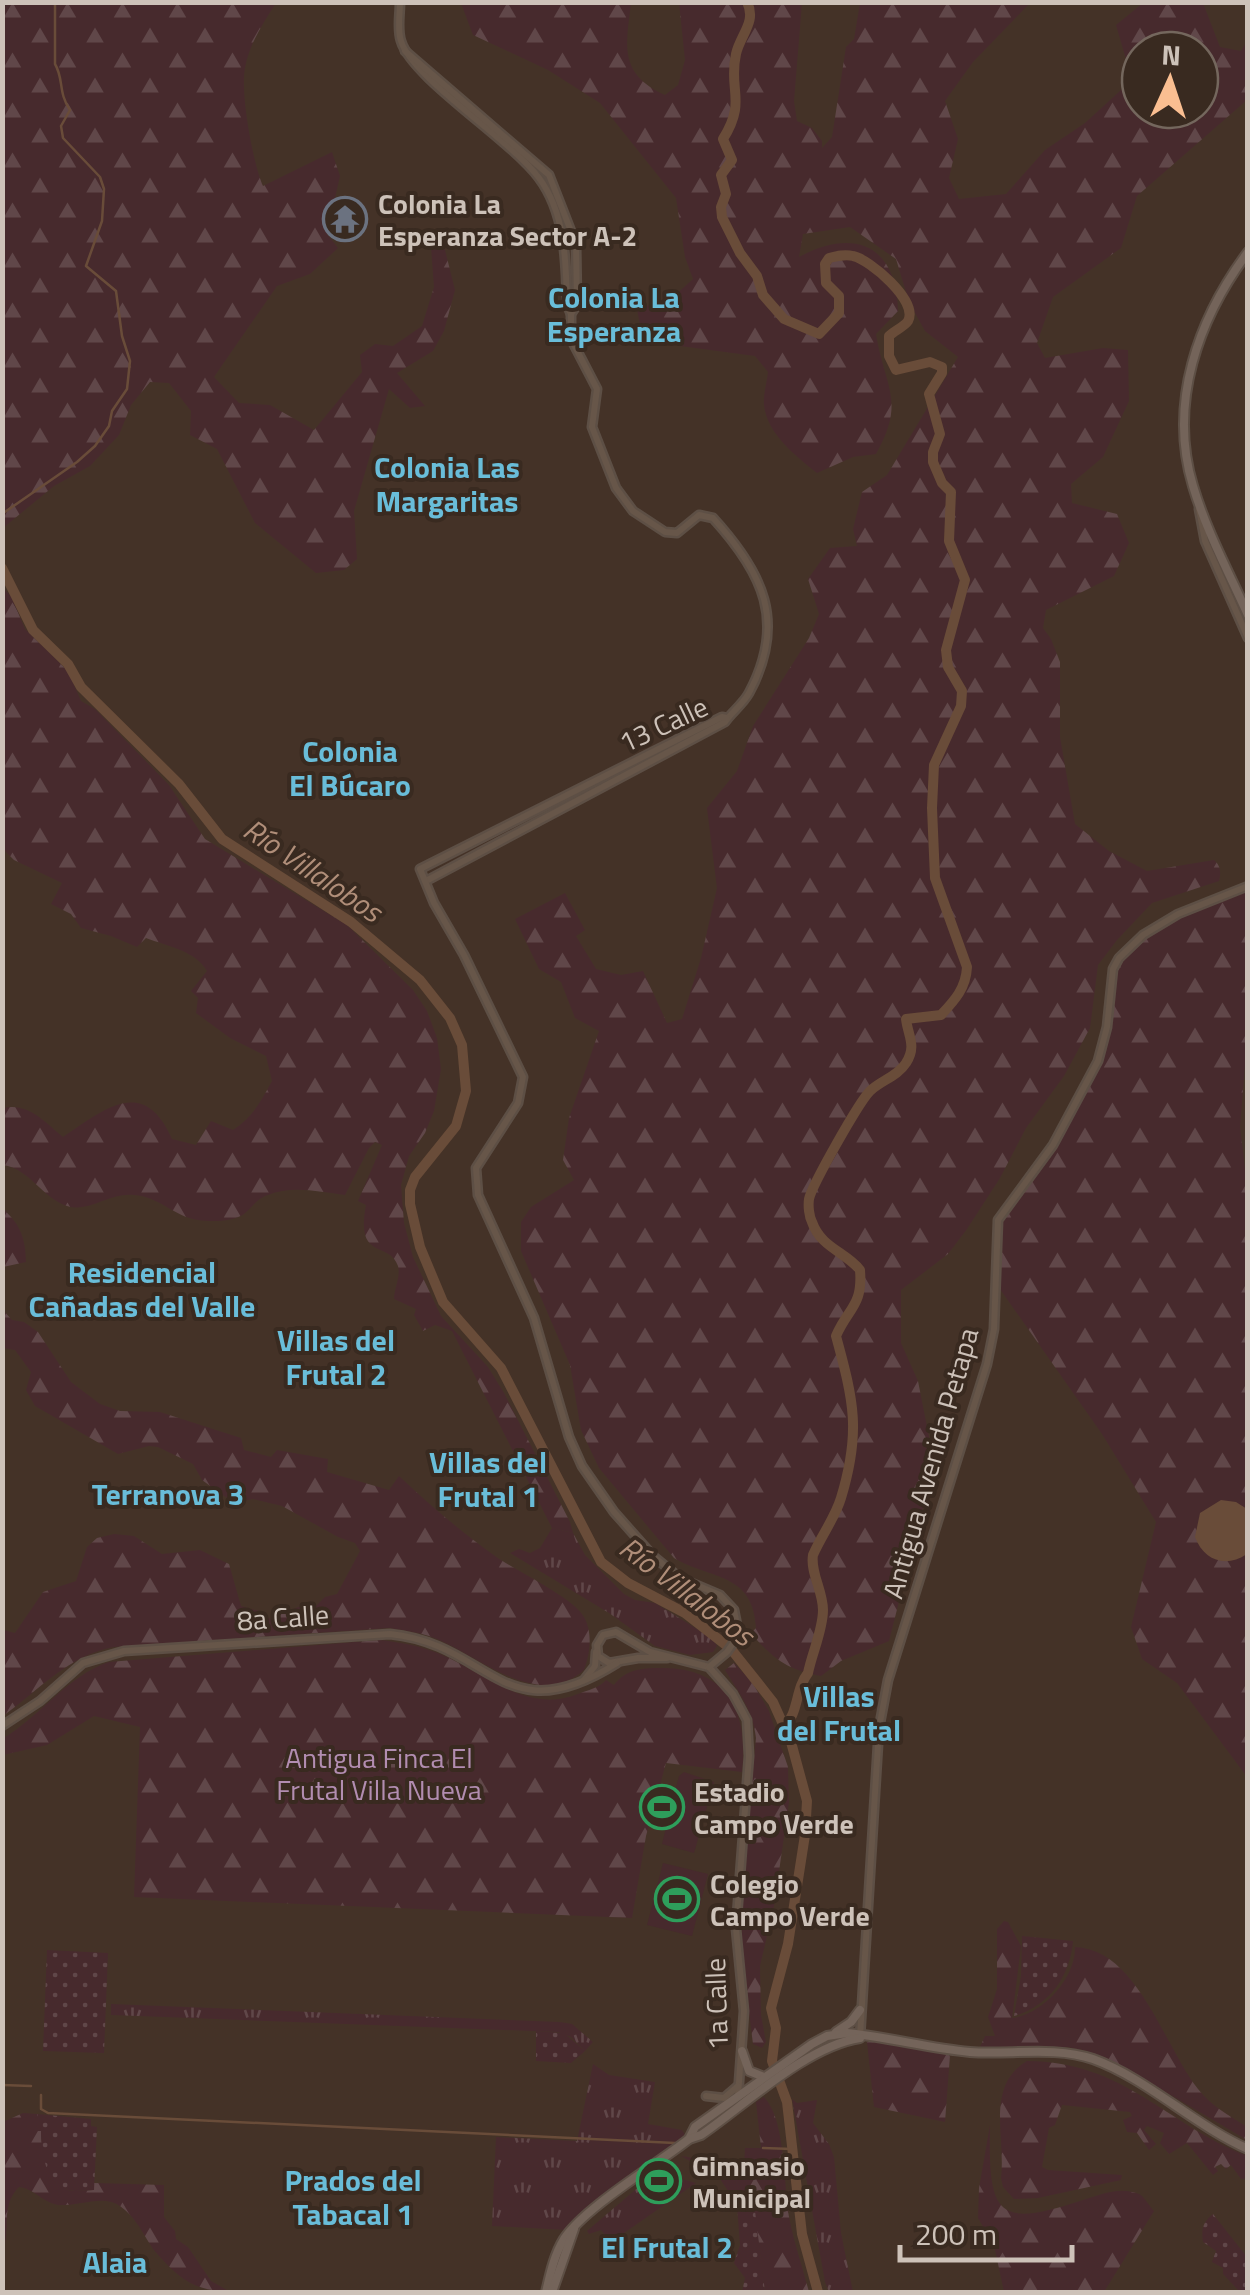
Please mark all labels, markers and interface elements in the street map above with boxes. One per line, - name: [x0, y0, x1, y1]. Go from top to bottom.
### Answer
- north arrow: [1120, 30, 1220, 130]
- text: N: [1161, 33, 1182, 77]
- place label: Colonia La Esperanza Sector A-2: [378, 182, 637, 257]
- temple icon: Colonia La Esperanza Sector A-2: [322, 196, 368, 242]
- district label: Colonia La Esperanza: [547, 274, 681, 354]
- district label: Colonia Las Margaritas: [374, 444, 520, 524]
- street label: 13 Calle: [611, 685, 715, 763]
- district label: Colonia El Búcaro: [289, 728, 411, 808]
- water label: Río Villalobos: [234, 807, 393, 935]
- district label: Residencial Cañadas del Valle: [29, 1249, 255, 1329]
- district label: Villas del Frutal 2: [277, 1317, 395, 1397]
- street label: Antigua Avenida Petapa: [871, 1323, 989, 1603]
- district label: Villas del Frutal 1: [429, 1439, 547, 1519]
- district label: Terranova 3: [92, 1471, 244, 1517]
- water label: Río Villalobos: [610, 1525, 766, 1658]
- street label: 8a Calle: [236, 1592, 330, 1642]
- district label: Villas del Frutal: [777, 1673, 901, 1753]
- park label: Antigua Finca El Frutal Villa Nueva: [276, 1736, 482, 1811]
- place label: Estadio Campo Verde: [694, 1770, 854, 1845]
- sports icon: Estadio Campo Verde: [639, 1784, 685, 1830]
- place label: Colegio Campo Verde: [710, 1862, 870, 1937]
- sports icon: Colegio Campo Verde: [654, 1876, 700, 1922]
- street label: 1a Calle: [693, 1957, 739, 2051]
- place label: Gimnasio Municipal: [692, 2144, 811, 2219]
- district label: Prados del Tabacal 1: [284, 2157, 422, 2237]
- sports icon: Gimnasio Municipal: [636, 2158, 682, 2204]
- scale bar: [900, 2200, 1072, 2262]
- text: 200 m: [915, 2211, 997, 2257]
- district label: El Frutal 2: [601, 2224, 733, 2270]
- district label: Alaia: [83, 2239, 147, 2285]

